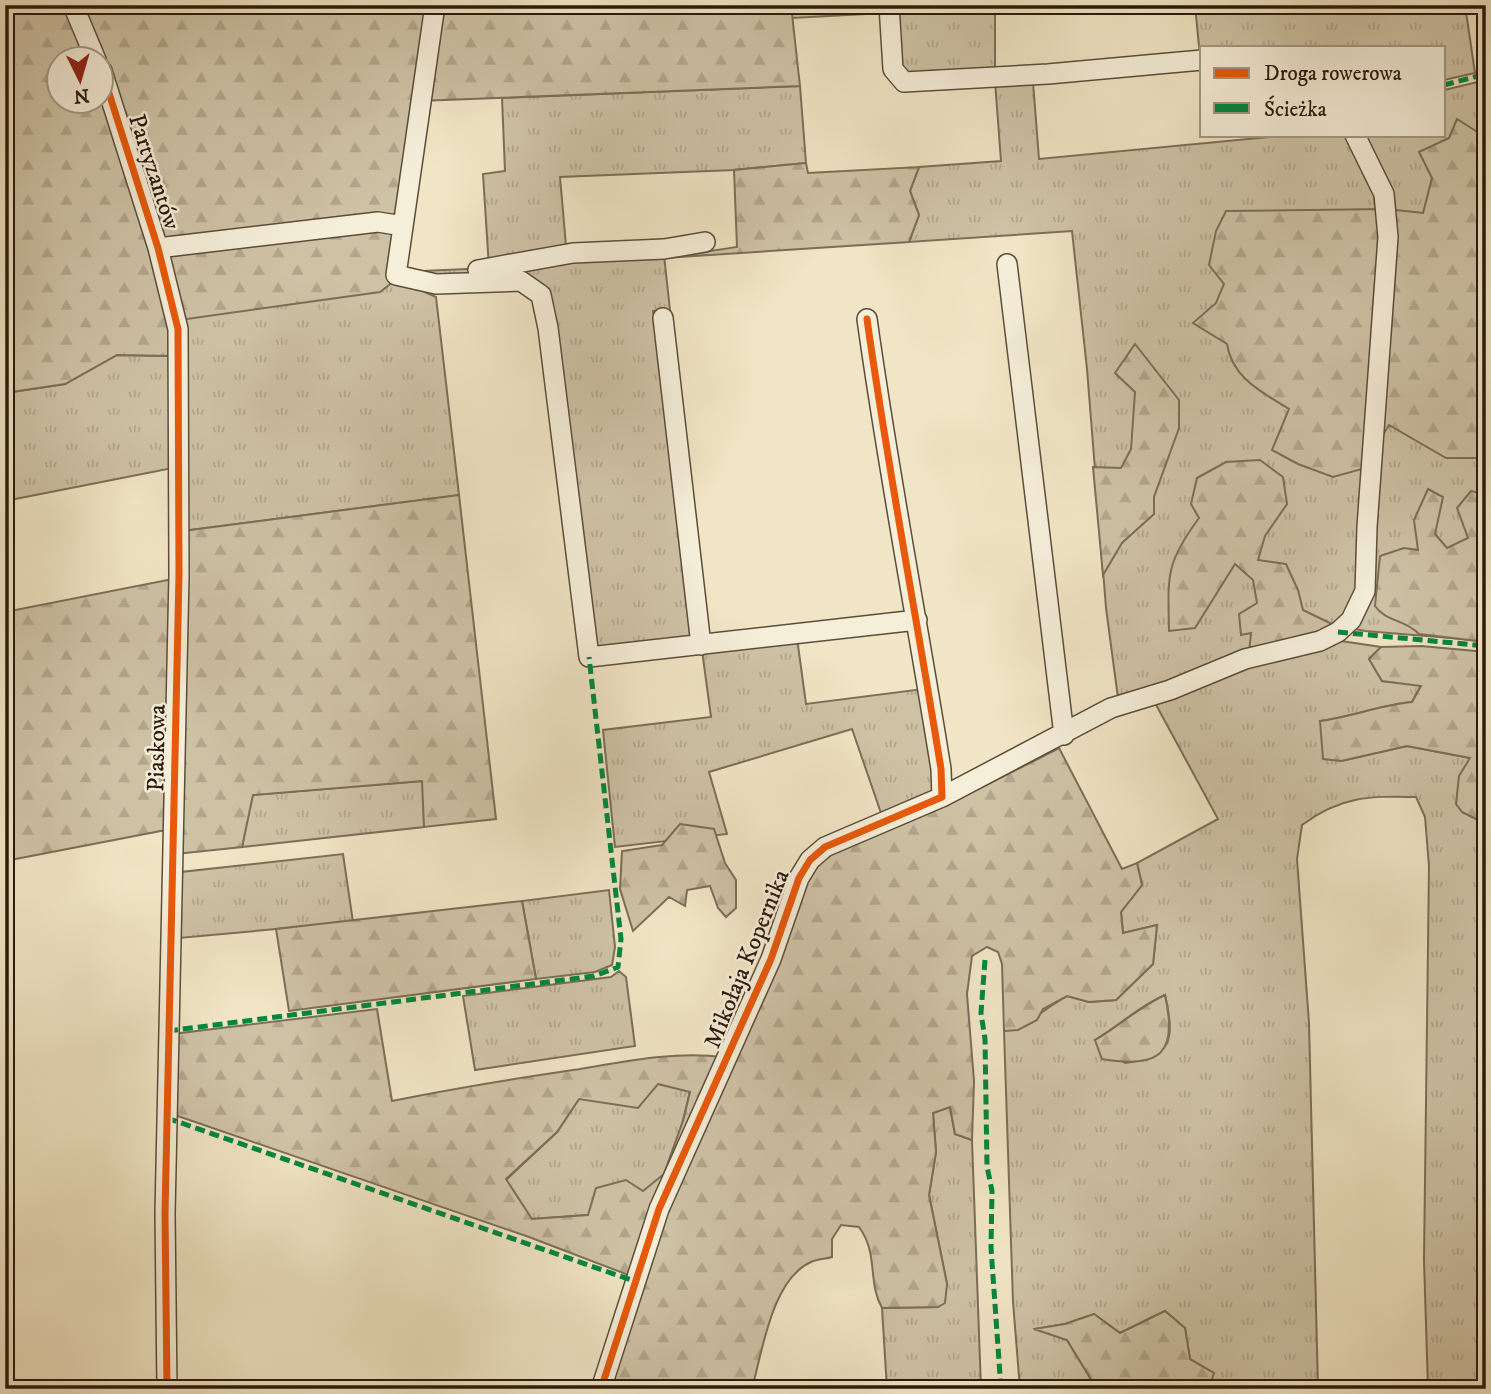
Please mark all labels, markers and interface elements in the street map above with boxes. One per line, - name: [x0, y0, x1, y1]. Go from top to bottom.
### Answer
- north arrow: [46, 46, 116, 116]
- legend: [1200, 46, 1446, 136]
- text: Droga rowerowa: [1264, 61, 1402, 87]
- text: N: [72, 83, 90, 108]
- text: Ścieżka: [1264, 95, 1327, 123]
- street label: Partyzantów: [121, 110, 187, 234]
- street label: Piaskowa: [141, 703, 173, 792]
- street label: Mikołaja Kopernika: [698, 865, 797, 1053]

